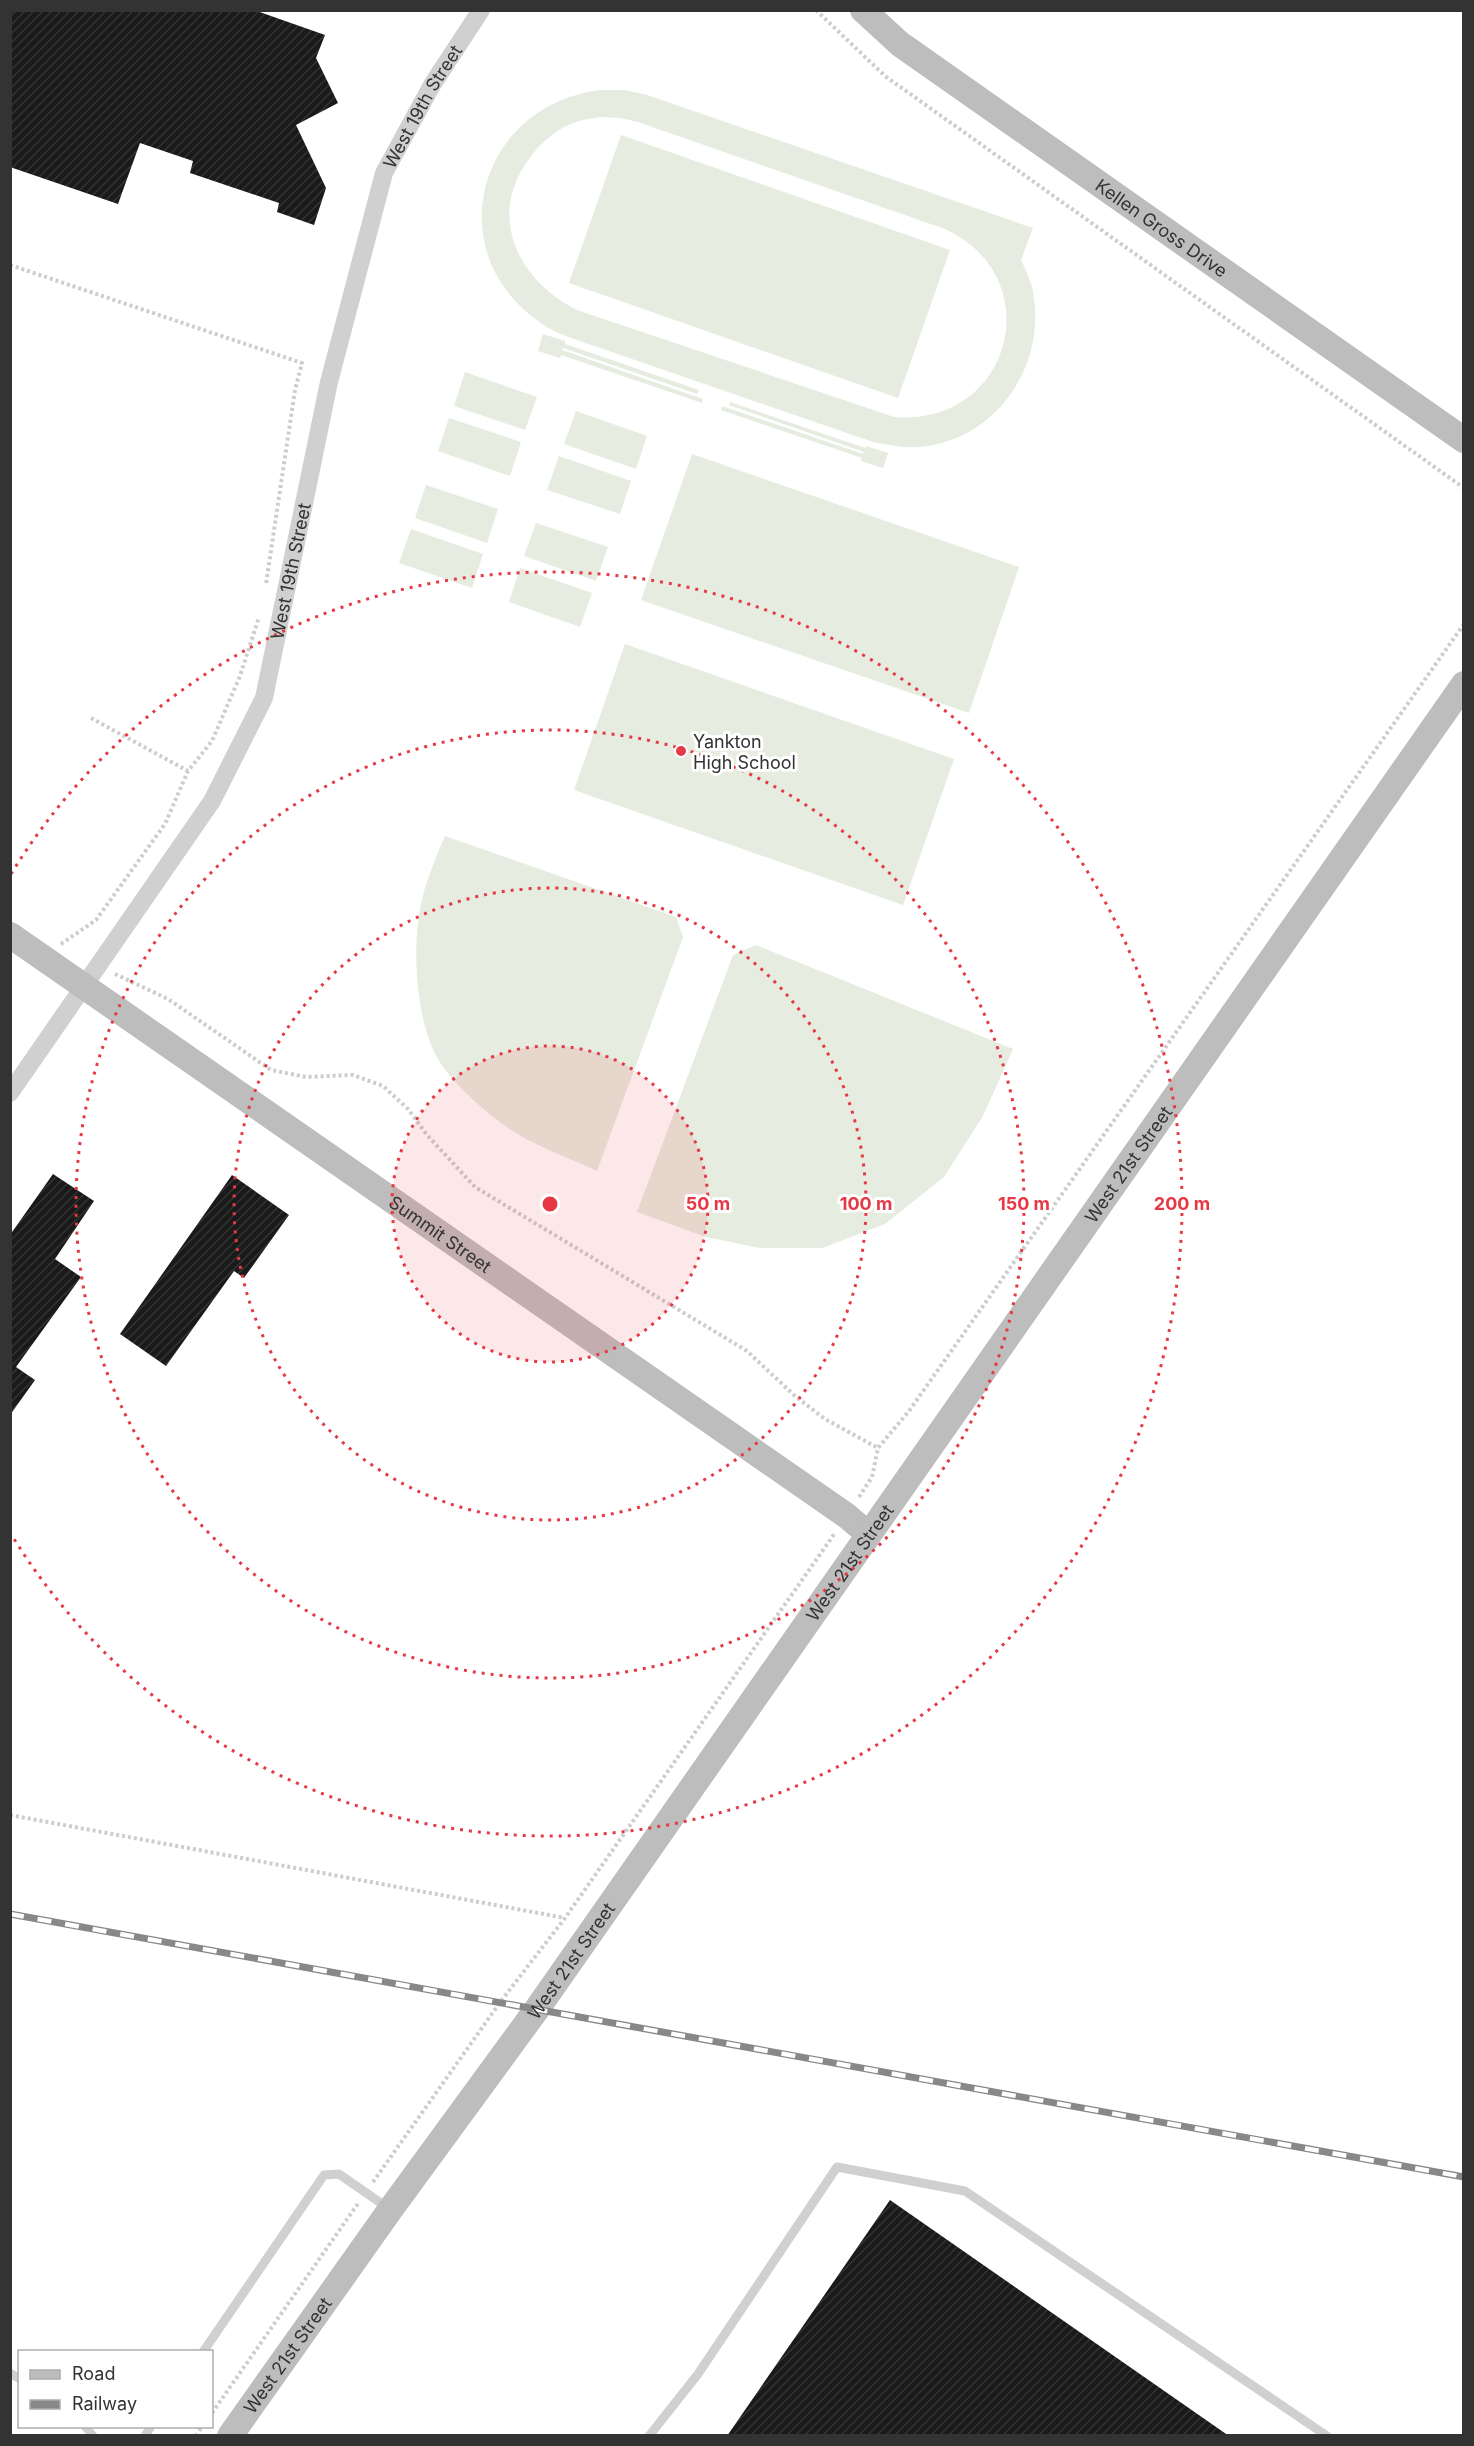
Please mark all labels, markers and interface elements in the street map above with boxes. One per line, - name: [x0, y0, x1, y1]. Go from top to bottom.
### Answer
- street label: West 19th Street: [378, 41, 466, 172]
- street label: Kellen Gross Drive: [1092, 174, 1232, 281]
- street label: West 19th Street: [266, 501, 314, 641]
- place label: Yankton High School: [693, 731, 796, 773]
- marker: Yankton High School: [674, 744, 688, 758]
- street label: West 21st Street: [1080, 1102, 1176, 1226]
- street label: Summit Street: [385, 1191, 496, 1277]
- text: 50 m: [686, 1193, 730, 1214]
- text: 100 m: [840, 1193, 892, 1214]
- text: 150 m: [998, 1193, 1050, 1214]
- text: 200 m: [1154, 1193, 1210, 1214]
- centre of rings: [540, 1194, 560, 1214]
- street label: West 21st Street: [801, 1500, 898, 1625]
- street label: West 21st Street: [523, 1898, 619, 2023]
- street label: West 21st Street: [239, 2293, 336, 2417]
- legend: [18, 2350, 213, 2428]
- text: Road: [72, 2363, 115, 2384]
- text: Railway: [72, 2393, 137, 2414]

